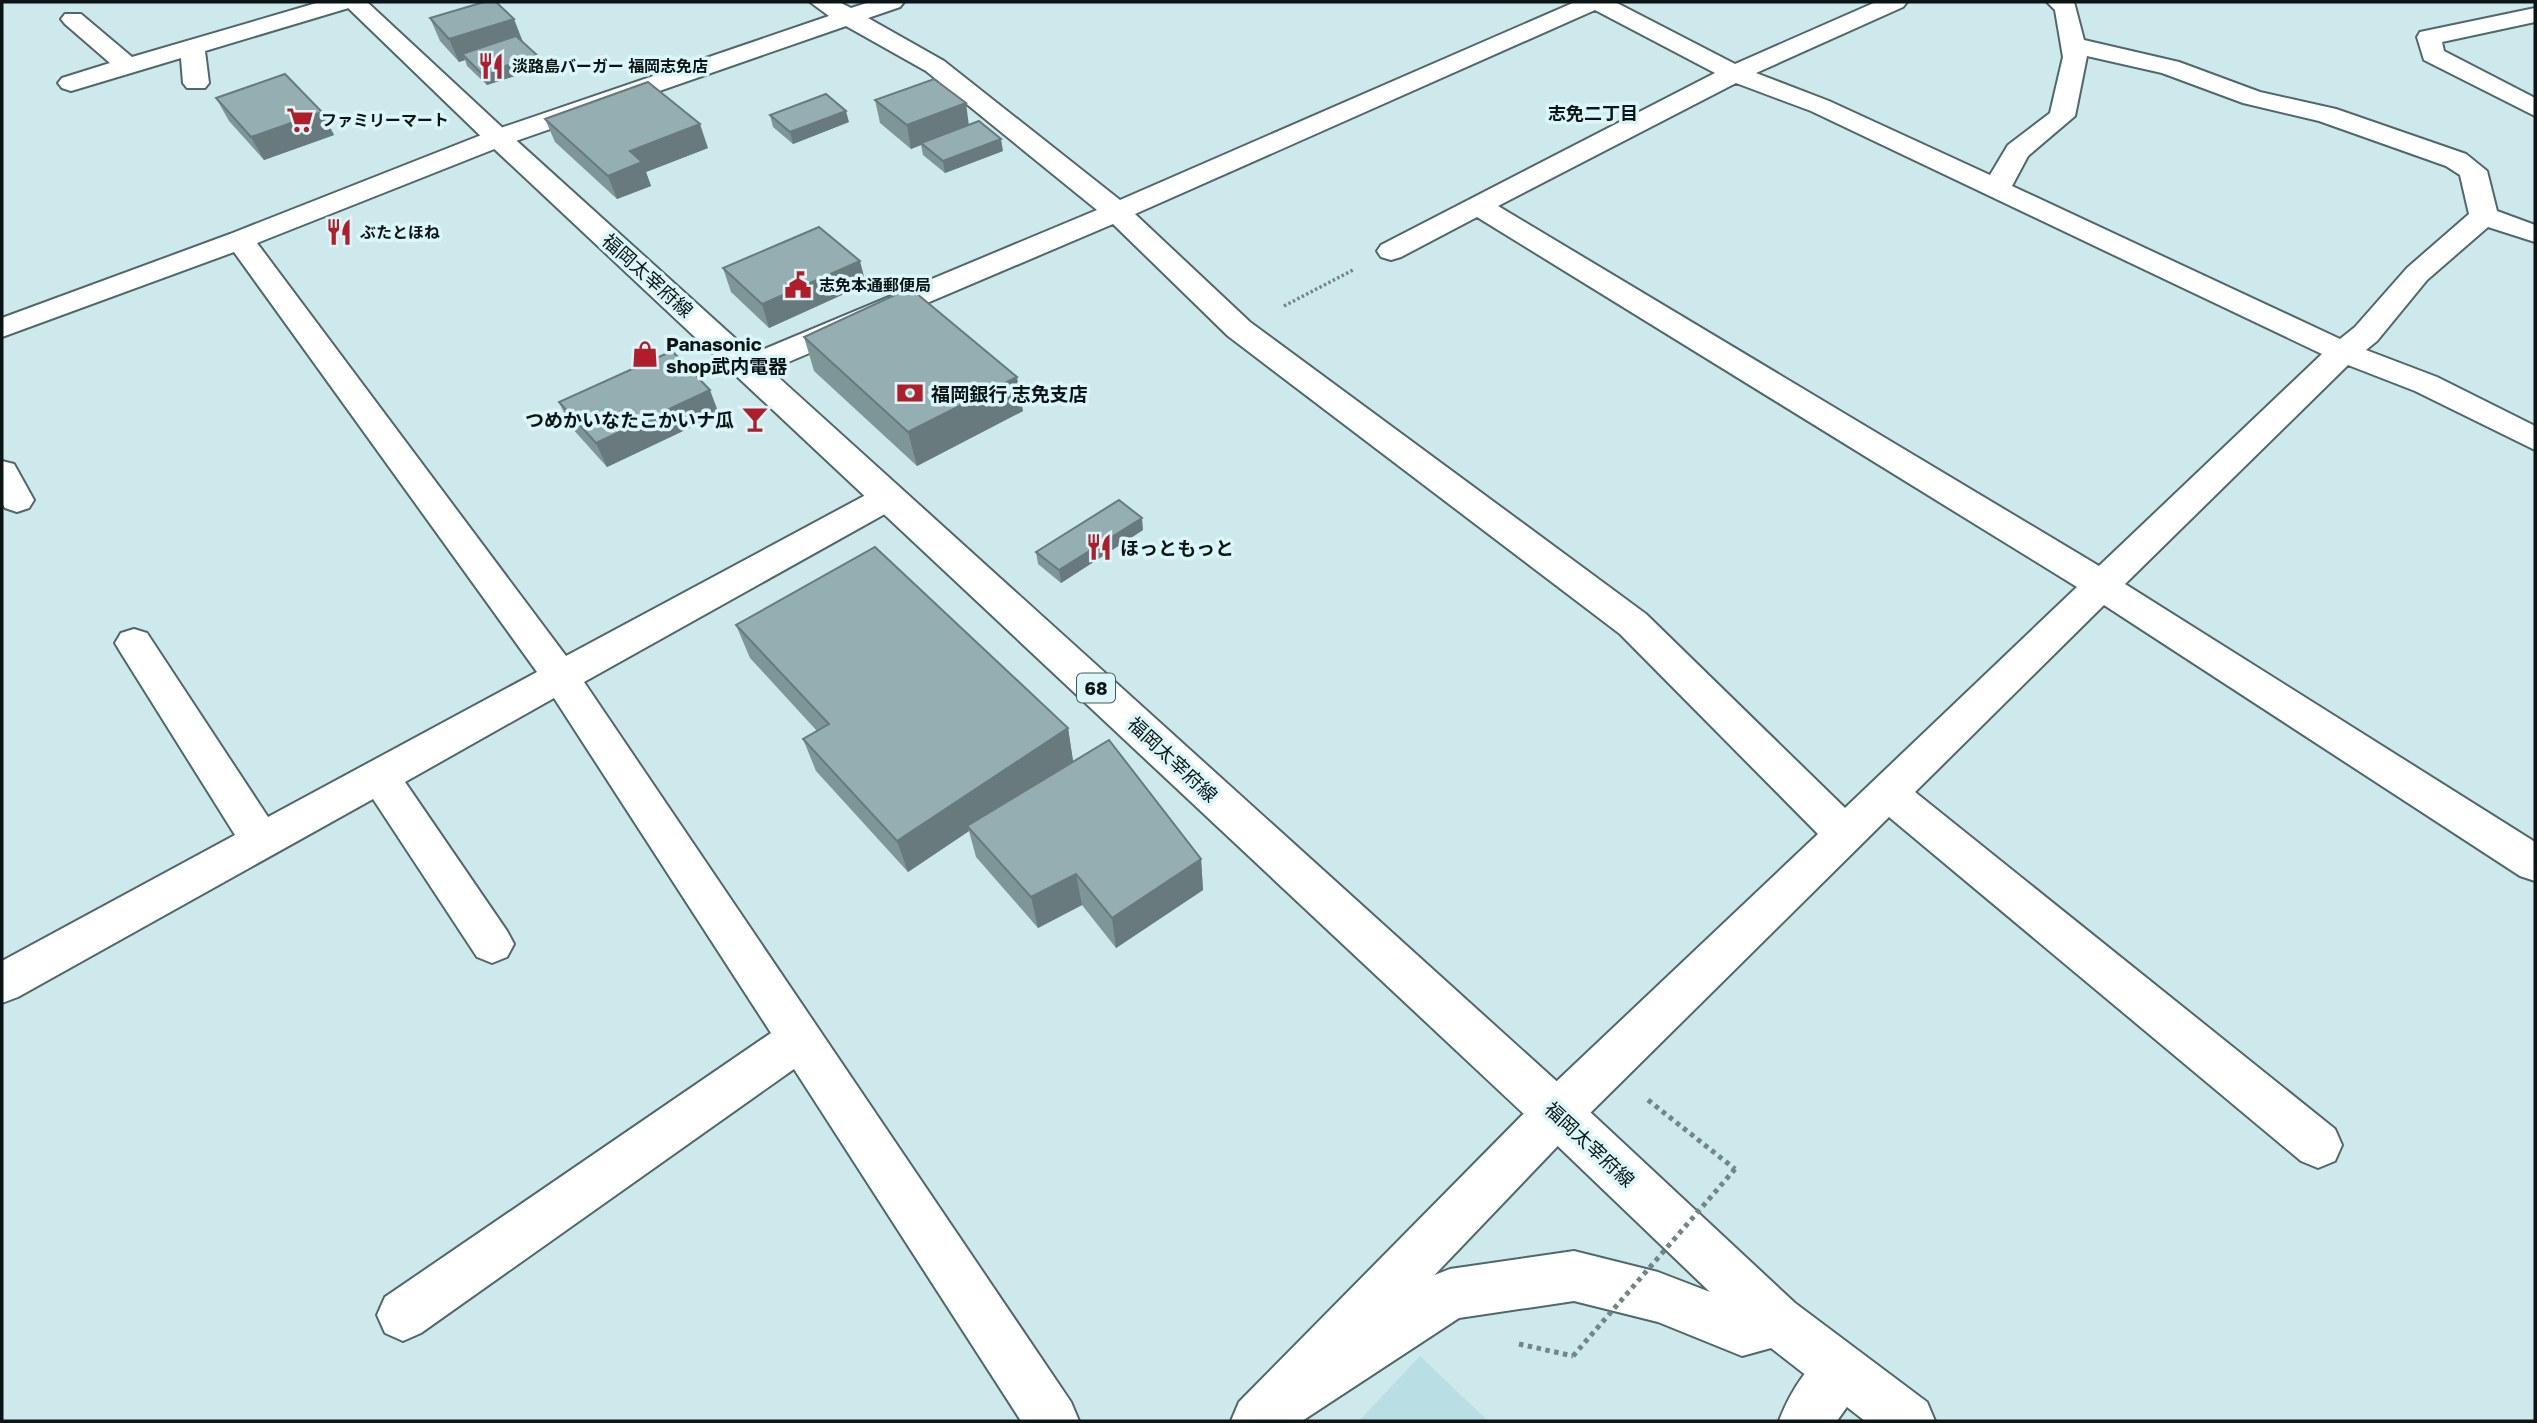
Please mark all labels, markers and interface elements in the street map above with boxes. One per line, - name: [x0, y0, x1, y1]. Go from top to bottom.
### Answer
- restaurant icon: 淡路島バーガー 福岡志免店: [476, 51, 506, 81]
- place label: 淡路島バーガー 福岡志免店: [512, 56, 708, 76]
- district label: 志免二丁目: [1548, 102, 1638, 124]
- supermarket icon: ファミリーマート: [285, 105, 315, 135]
- place label: ファミリーマート: [321, 110, 449, 130]
- restaurant icon: ぶたとほね: [324, 217, 354, 247]
- place label: ぶたとほね: [360, 222, 440, 242]
- street label: 福岡太宰府線: [598, 228, 698, 322]
- public building icon: 志免本通郵便局: [783, 270, 813, 300]
- place label: 志免本通郵便局: [819, 275, 931, 295]
- place label: Panasonic shop武内電器: [666, 332, 787, 377]
- shop icon: Panasonic shop武内電器: [630, 339, 660, 369]
- bank icon: 福岡銀行 志免支店: [895, 378, 925, 408]
- place label: 福岡銀行 志免支店: [931, 382, 1088, 405]
- bar icon: つめかいなたこかいナ瓜: [740, 404, 770, 434]
- place label: つめかいなたこかいナ瓜: [525, 408, 734, 431]
- restaurant icon: ほっともっと: [1084, 532, 1114, 562]
- place label: ほっともっと: [1120, 536, 1234, 559]
- road number: 68: [1077, 674, 1115, 702]
- street label: 福岡太宰府線: [1123, 712, 1223, 806]
- street label: 福岡太宰府線: [1540, 1097, 1640, 1191]

